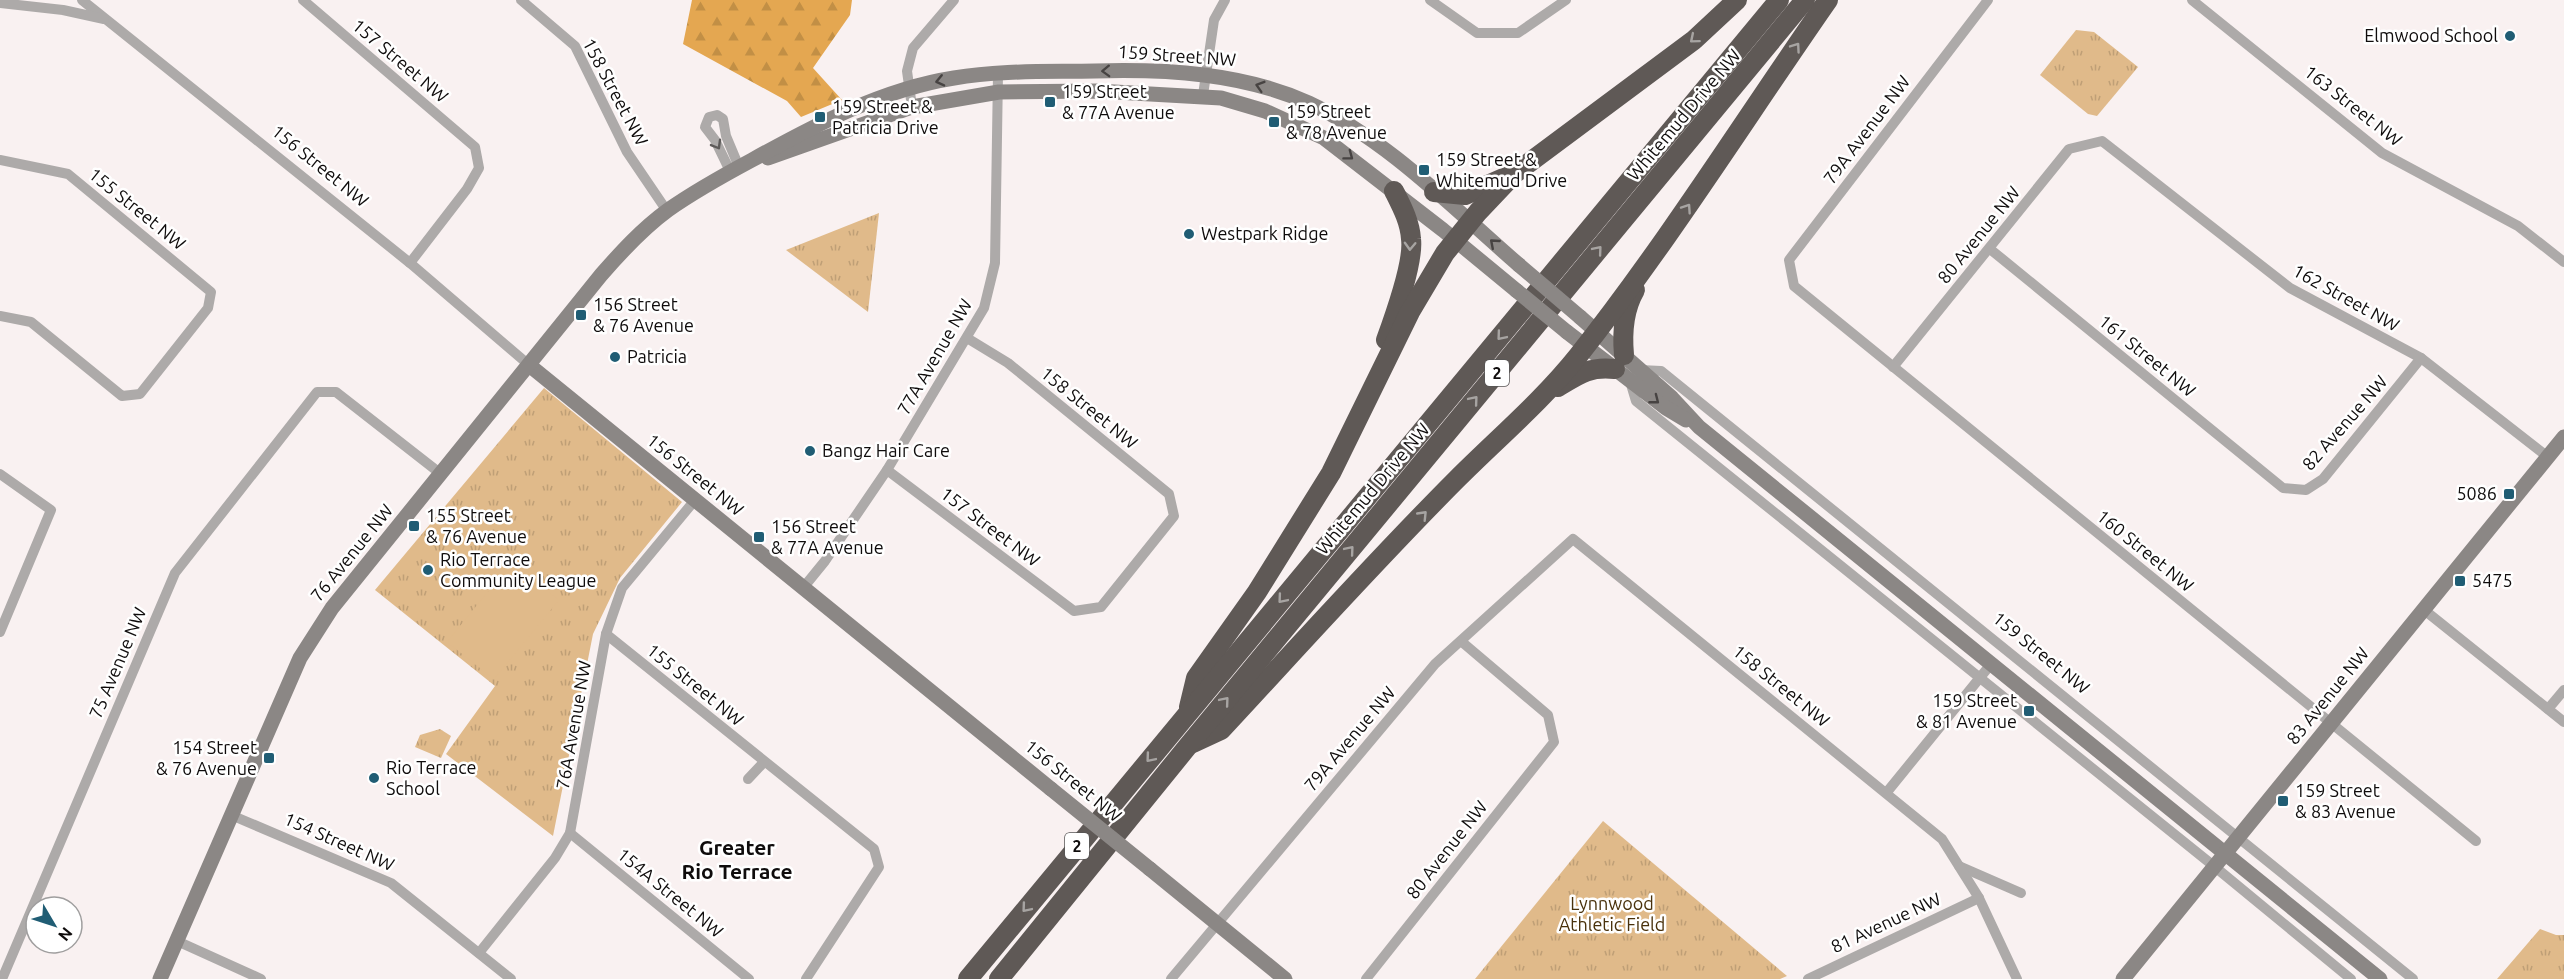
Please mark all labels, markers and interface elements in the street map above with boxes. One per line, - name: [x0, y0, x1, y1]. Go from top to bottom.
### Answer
- street label: 157 Street NW: [349, 15, 453, 106]
- place label: Elmwood School: [2364, 25, 2498, 45]
- marker: Elmwood School: [2503, 29, 2517, 43]
- one-way arrow: [1690, 32, 1701, 43]
- street label: 158 Street NW: [579, 35, 653, 149]
- street label: 159 Street NW: [1117, 41, 1237, 69]
- one-way arrow: [1789, 42, 1800, 53]
- street label: Whitemud Drive NW: [1623, 44, 1744, 184]
- street label: 163 Street NW: [2301, 61, 2407, 150]
- one-way arrow: [1102, 64, 1111, 77]
- street label: 79A Avenue NW: [1819, 71, 1914, 187]
- one-way arrow: [935, 73, 945, 86]
- place label: 159 Street & 77A Avenue: [1062, 81, 1175, 122]
- one-way arrow: [1255, 81, 1266, 93]
- marker: 159 Street & 77A Avenue: [1043, 95, 1057, 109]
- place label: 159 Street & Patricia Drive: [832, 96, 939, 137]
- place label: 159 Street & 78 Avenue: [1286, 101, 1387, 142]
- marker: 159 Street & Patricia Drive: [813, 110, 827, 124]
- marker: 159 Street & 78 Avenue: [1267, 115, 1281, 129]
- street label: 156 Street NW: [268, 120, 373, 210]
- one-way arrow: [709, 139, 721, 149]
- one-way arrow: [1343, 149, 1354, 160]
- place label: 159 Street & Whitemud Drive: [1436, 149, 1567, 190]
- street label: 155 Street NW: [85, 163, 190, 253]
- marker: 159 Street & Whitemud Drive: [1417, 163, 1431, 177]
- street label: 80 Avenue NW: [1933, 182, 2024, 287]
- one-way arrow: [1679, 204, 1691, 214]
- place label: Westpark Ridge: [1201, 223, 1328, 243]
- marker: Westpark Ridge: [1182, 227, 1196, 241]
- one-way arrow: [1490, 239, 1501, 250]
- one-way arrow: [1404, 241, 1417, 250]
- one-way arrow: [1591, 246, 1602, 257]
- street label: 162 Street NW: [2290, 260, 2403, 335]
- place label: 156 Street & 76 Avenue: [593, 294, 694, 335]
- street label: 77A Avenue NW: [893, 295, 976, 418]
- marker: 156 Street & 76 Avenue: [574, 308, 588, 322]
- street label: 161 Street NW: [2095, 310, 2200, 400]
- one-way arrow: [1497, 329, 1508, 340]
- place label: Patricia: [627, 346, 687, 366]
- marker: Patricia: [608, 350, 622, 364]
- road number: 2: [1485, 360, 1509, 386]
- street label: 158 Street NW: [1037, 362, 1142, 452]
- street label: 82 Avenue NW: [2298, 371, 2391, 474]
- one-way arrow: [1649, 393, 1660, 404]
- one-way arrow: [1467, 396, 1478, 407]
- street label: Whitemud Drive NW: [1312, 418, 1433, 558]
- street label: 156 Street NW: [643, 429, 748, 519]
- place label: Bangz Hair Care: [822, 440, 950, 460]
- marker: Bangz Hair Care: [803, 444, 817, 458]
- street label: 157 Street NW: [937, 483, 1044, 570]
- place label: 5086: [2456, 483, 2497, 503]
- marker: 5086: [2502, 487, 2516, 501]
- street label: 76 Avenue NW: [306, 500, 397, 605]
- place label: 155 Street & 76 Avenue: [426, 505, 527, 546]
- street label: 160 Street NW: [2093, 505, 2198, 595]
- one-way arrow: [1415, 511, 1426, 522]
- place label: 156 Street & 77A Avenue: [771, 516, 884, 557]
- marker: 155 Street & 76 Avenue: [407, 519, 421, 533]
- marker: 156 Street & 77A Avenue: [752, 530, 766, 544]
- one-way arrow: [1342, 546, 1353, 557]
- place label: Rio Terrace Community League: [440, 549, 596, 590]
- marker: Rio Terrace Community League: [421, 563, 435, 577]
- place label: 5475: [2472, 570, 2513, 590]
- marker: 5475: [2453, 574, 2467, 588]
- one-way arrow: [1278, 592, 1289, 603]
- street label: 75 Avenue NW: [85, 604, 150, 721]
- street label: 159 Street NW: [1989, 607, 2094, 697]
- street label: 155 Street NW: [643, 639, 748, 729]
- street label: 158 Street NW: [1729, 640, 1834, 730]
- street label: 83 Avenue NW: [2282, 643, 2373, 748]
- street label: 76A Avenue NW: [552, 659, 594, 791]
- street label: 79A Avenue NW: [1300, 682, 1399, 795]
- place label: 159 Street & 81 Avenue: [1916, 690, 2017, 731]
- one-way arrow: [1218, 697, 1229, 708]
- marker: 159 Street & 81 Avenue: [2022, 704, 2036, 718]
- street label: 156 Street NW: [1021, 735, 1126, 825]
- place label: 154 Street & 76 Avenue: [156, 737, 257, 778]
- marker: 154 Street & 76 Avenue: [262, 751, 276, 765]
- one-way arrow: [1146, 751, 1157, 762]
- place label: Rio Terrace School: [386, 757, 476, 798]
- marker: Rio Terrace School: [367, 771, 381, 785]
- place label: 159 Street & 83 Avenue: [2295, 780, 2396, 821]
- marker: 159 Street & 83 Avenue: [2276, 794, 2290, 808]
- street label: 80 Avenue NW: [1402, 796, 1491, 902]
- street label: 154 Street NW: [281, 808, 398, 874]
- road number: 2: [1065, 833, 1089, 859]
- district label: Greater Rio Terrace: [682, 835, 793, 883]
- street label: 154A Street NW: [614, 844, 728, 941]
- street label: 81 Avenue NW: [1828, 888, 1944, 956]
- park label: Lynnwood Athletic Field: [1559, 893, 1665, 934]
- north arrow: [24, 895, 84, 955]
- one-way arrow: [1022, 901, 1033, 912]
- text: N: [55, 924, 76, 945]

